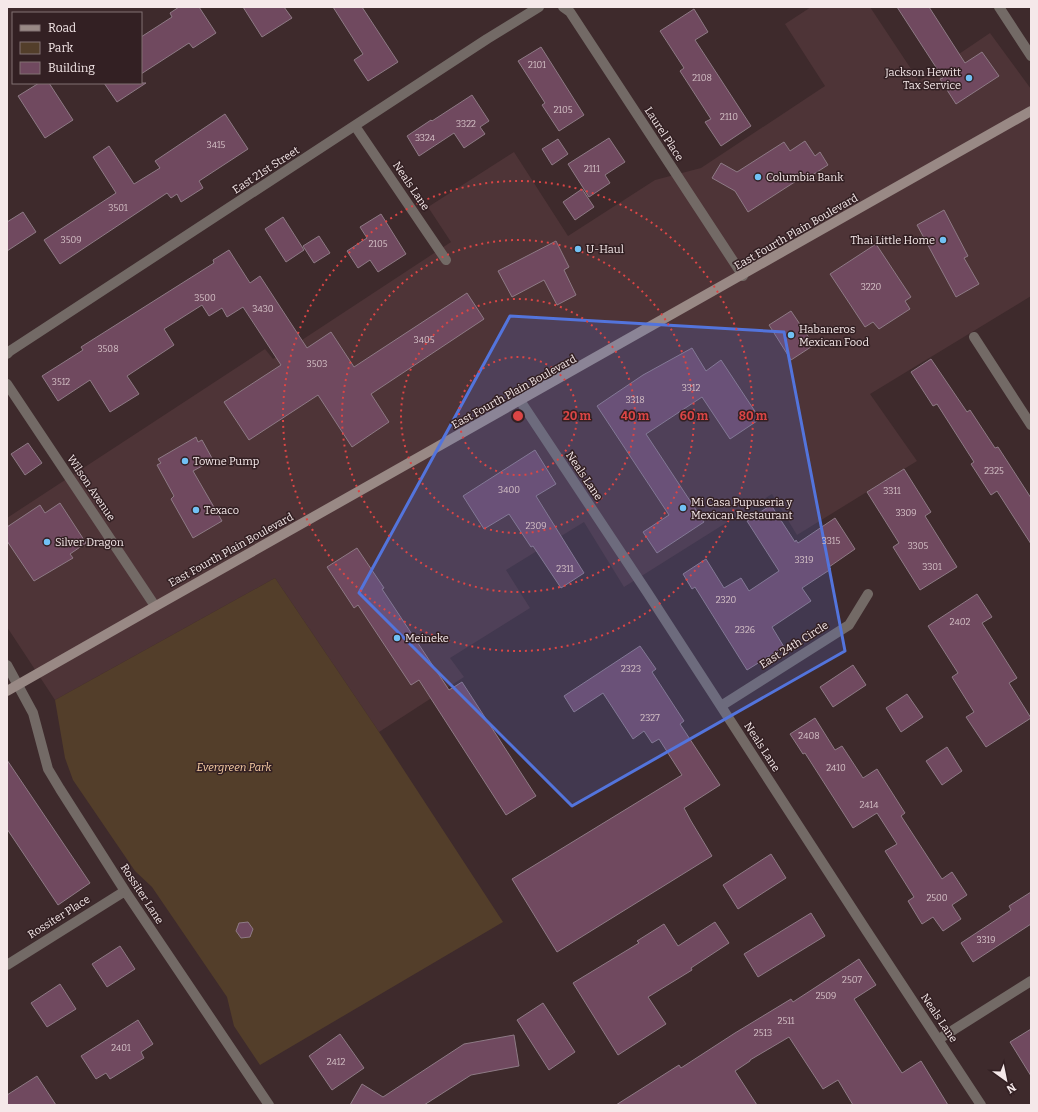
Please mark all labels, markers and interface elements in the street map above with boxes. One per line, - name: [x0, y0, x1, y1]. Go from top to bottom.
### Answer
- legend: [12, 12, 142, 84]
- text: Road: [48, 21, 76, 35]
- text: Park: [48, 41, 74, 55]
- house number: 2101: [528, 60, 546, 70]
- text: Building: [48, 61, 95, 75]
- place label: Jackson Hewitt Tax Service: [884, 66, 961, 92]
- house number: 2108: [692, 73, 712, 83]
- marker: Jackson Hewitt Tax Service: [964, 73, 974, 83]
- house number: 2105: [553, 105, 573, 115]
- street label: Laurel Place: [642, 105, 686, 163]
- house number: 2110: [720, 112, 738, 122]
- house number: 3322: [456, 119, 476, 129]
- house number: 3324: [415, 133, 436, 143]
- house number: 3415: [207, 140, 226, 150]
- street label: East 21st Street: [230, 144, 302, 196]
- street label: Neals Lane: [390, 159, 432, 213]
- house number: 2111: [584, 164, 600, 174]
- place label: Columbia Bank: [766, 171, 844, 184]
- marker: Columbia Bank: [753, 172, 763, 182]
- street label: East Fourth Plain Boulevard: [732, 191, 860, 273]
- house number: 3501: [108, 203, 128, 213]
- place label: Thai Little Home: [851, 234, 935, 247]
- house number: 3509: [61, 235, 81, 245]
- marker: Thai Little Home: [938, 235, 948, 245]
- house number: 2105: [368, 239, 388, 249]
- place label: U-Haul: [586, 243, 624, 256]
- marker: U-Haul: [573, 244, 583, 254]
- house number: 3220: [861, 282, 882, 292]
- house number: 3500: [194, 293, 216, 303]
- house number: 3430: [252, 304, 274, 314]
- place label: Habaneros Mexican Food: [799, 323, 869, 349]
- marker: Habaneros Mexican Food: [786, 330, 796, 340]
- house number: 3405: [414, 335, 435, 345]
- house number: 3508: [97, 344, 119, 354]
- street label: East Fourth Plain Boulevard: [449, 352, 579, 432]
- house number: 3503: [307, 359, 327, 369]
- house number: 3512: [52, 377, 70, 387]
- house number: 3312: [682, 383, 700, 393]
- house number: 3318: [625, 395, 645, 405]
- centre of rings: [511, 409, 525, 423]
- text: 20 m: [563, 409, 592, 423]
- text: 40 m: [621, 409, 650, 423]
- text: 60 m: [680, 409, 709, 423]
- text: 80 m: [739, 409, 768, 423]
- street label: Neals Lane: [563, 449, 605, 503]
- street label: Wilson Avenue: [64, 453, 118, 523]
- place label: Towne Pump: [193, 455, 260, 468]
- marker: Towne Pump: [180, 456, 190, 466]
- house number: 2325: [984, 466, 1004, 476]
- house number: 3400: [498, 485, 520, 495]
- house number: 3311: [883, 486, 901, 496]
- place label: Mi Casa Pupuseria y Mexican Restaurant: [691, 496, 793, 522]
- marker: Mi Casa Pupuseria y Mexican Restaurant: [678, 503, 688, 513]
- place label: Texaco: [204, 504, 239, 517]
- marker: Texaco: [191, 505, 201, 515]
- house number: 3309: [895, 508, 917, 518]
- street label: East Fourth Plain Boulevard: [166, 510, 296, 590]
- house number: 2309: [525, 521, 547, 531]
- place label: Silver Dragon: [55, 536, 124, 549]
- house number: 3315: [822, 536, 840, 546]
- marker: Silver Dragon: [42, 537, 52, 547]
- house number: 3305: [908, 541, 929, 551]
- house number: 3319: [794, 555, 814, 565]
- house number: 3301: [922, 562, 942, 572]
- house number: 2311: [556, 564, 574, 574]
- house number: 2320: [716, 595, 737, 605]
- house number: 2402: [950, 617, 971, 627]
- street label: East 24th Circle: [757, 619, 831, 671]
- house number: 2326: [735, 625, 755, 635]
- place label: Meineke: [405, 632, 449, 645]
- marker: Meineke: [392, 633, 402, 643]
- house number: 2323: [621, 664, 641, 674]
- house number: 2327: [640, 713, 660, 723]
- street label: Neals Lane: [741, 720, 783, 774]
- house number: 2408: [798, 731, 820, 741]
- park label: Evergreen Park: [197, 761, 272, 774]
- house number: 2410: [826, 763, 846, 773]
- house number: 2414: [859, 800, 879, 810]
- street label: Rossiter Lane: [118, 862, 166, 926]
- street label: Rossiter Place: [25, 893, 93, 941]
- house number: 2500: [926, 893, 948, 903]
- house number: 3319: [976, 935, 996, 945]
- house number: 2507: [842, 975, 862, 985]
- house number: 2509: [816, 991, 836, 1001]
- street label: Neals Lane: [918, 991, 960, 1045]
- house number: 2511: [778, 1016, 795, 1026]
- house number: 2513: [754, 1028, 772, 1038]
- house number: 2401: [111, 1043, 131, 1053]
- house number: 2412: [327, 1057, 345, 1067]
- north arrow: [986, 1060, 1026, 1100]
- text: N: [1004, 1080, 1018, 1096]

